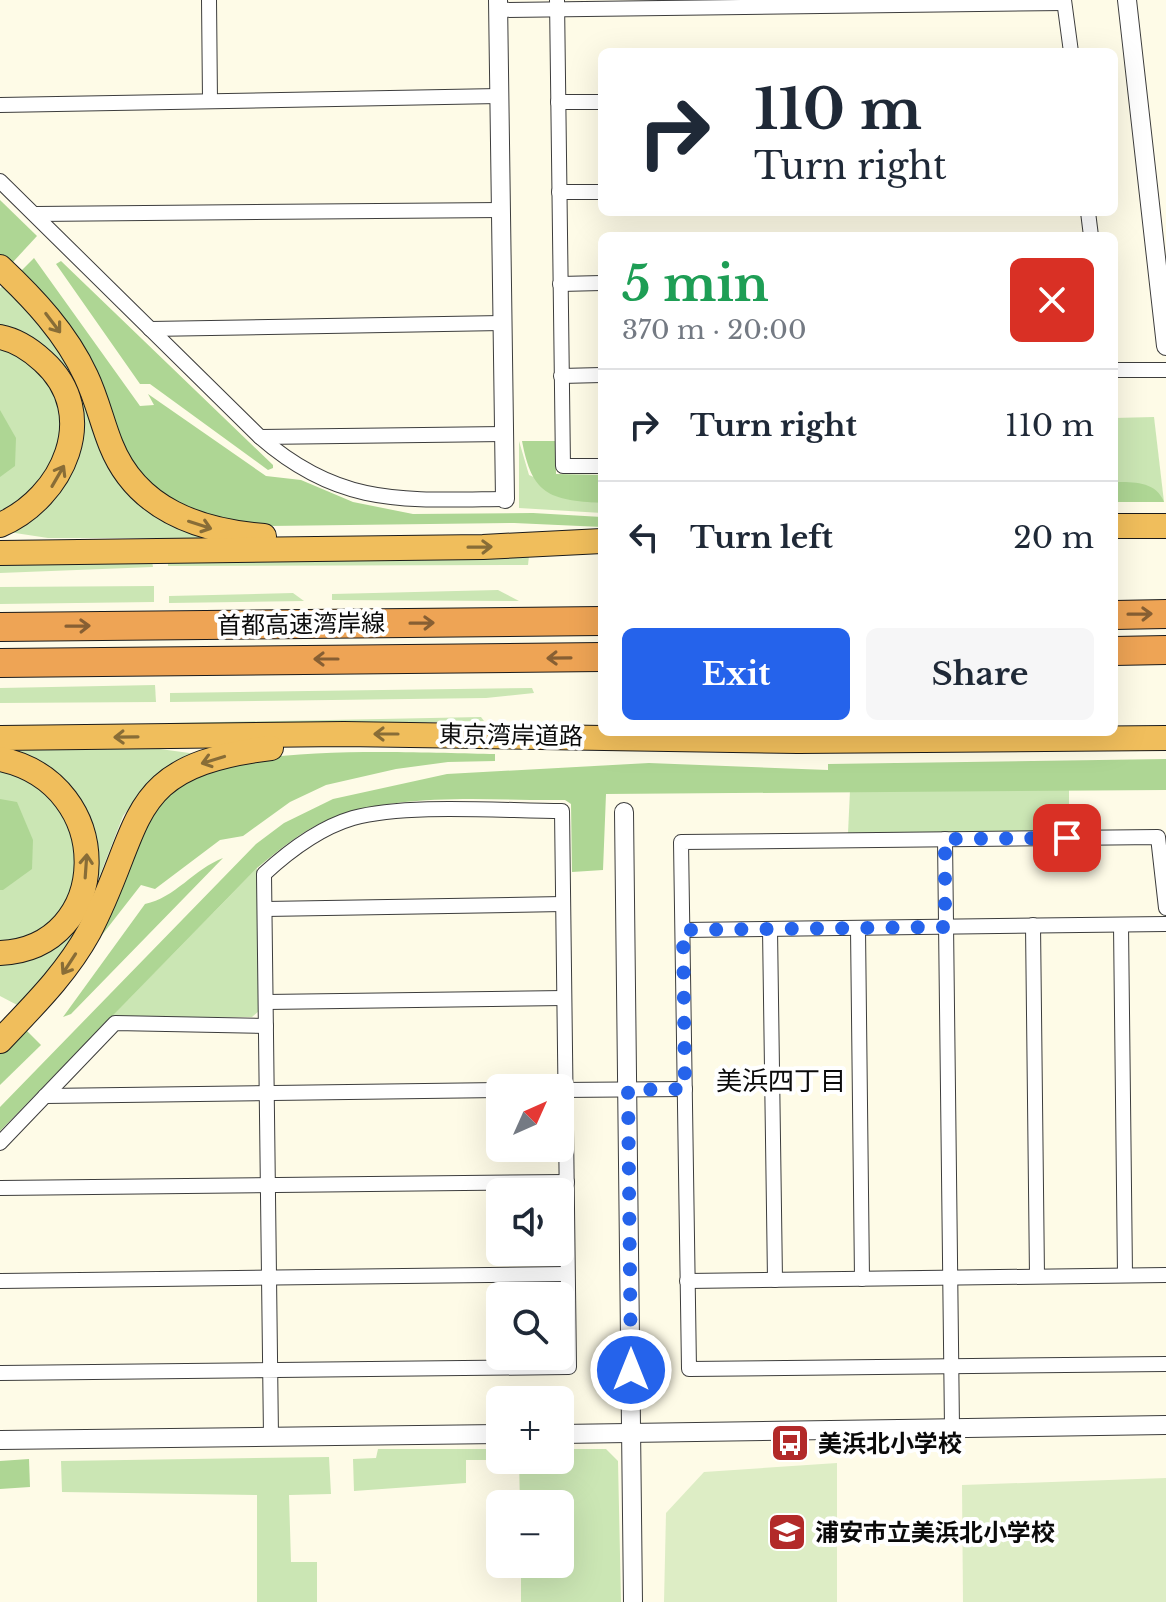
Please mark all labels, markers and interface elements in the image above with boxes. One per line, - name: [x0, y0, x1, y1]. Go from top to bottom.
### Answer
- text: 110 m: [754, 75, 922, 144]
- icon: right: [622, 80, 726, 184]
- text: Turn right: [754, 144, 947, 189]
- text: 5 min: [622, 254, 769, 314]
- button: close: [1010, 258, 1094, 342]
- one-way arrow: [45, 312, 62, 333]
- text: 370 m · 20:00: [622, 314, 806, 346]
- icon: right: [622, 403, 666, 447]
- text: Turn right: [690, 407, 857, 444]
- text: 110 m: [1005, 407, 1094, 444]
- one-way arrow: [50, 465, 66, 488]
- icon: left: [622, 515, 666, 559]
- one-way arrow: [187, 518, 212, 533]
- text: Turn left: [690, 519, 833, 556]
- text: 20 m: [1013, 519, 1094, 556]
- one-way arrow: [466, 539, 493, 554]
- one-way arrow: [1126, 606, 1153, 622]
- street label: 首都高速湾岸線: [217, 608, 385, 640]
- one-way arrow: [408, 615, 435, 630]
- one-way arrow: [64, 618, 91, 634]
- button: Exit: [622, 628, 850, 720]
- button: Share: [866, 628, 1094, 720]
- one-way arrow: [546, 650, 573, 666]
- one-way arrow: [313, 652, 340, 667]
- street label: 東京湾岸道路: [439, 719, 583, 751]
- one-way arrow: [373, 726, 400, 742]
- one-way arrow: [113, 729, 140, 745]
- one-way arrow: [200, 753, 226, 768]
- pin: [1033, 804, 1101, 872]
- icon: arrive: [1045, 816, 1089, 860]
- one-way arrow: [79, 853, 94, 880]
- one-way arrow: [61, 952, 77, 974]
- district label: 美浜四丁目: [716, 1065, 846, 1097]
- north arrow: [486, 1074, 574, 1162]
- map controls: [486, 1074, 574, 1578]
- button: sound: [486, 1178, 574, 1266]
- button: search: [486, 1282, 574, 1370]
- position arrow: [589, 1328, 673, 1412]
- button: +: [486, 1386, 574, 1474]
- bus stop icon: 美浜北小学校: [769, 1422, 811, 1464]
- place label: 美浜北小学校: [818, 1429, 962, 1458]
- button: −: [486, 1490, 574, 1578]
- school or university icon: 浦安市立美浜北小学校: [766, 1511, 808, 1553]
- place label: 浦安市立美浜北小学校: [815, 1518, 1055, 1547]

